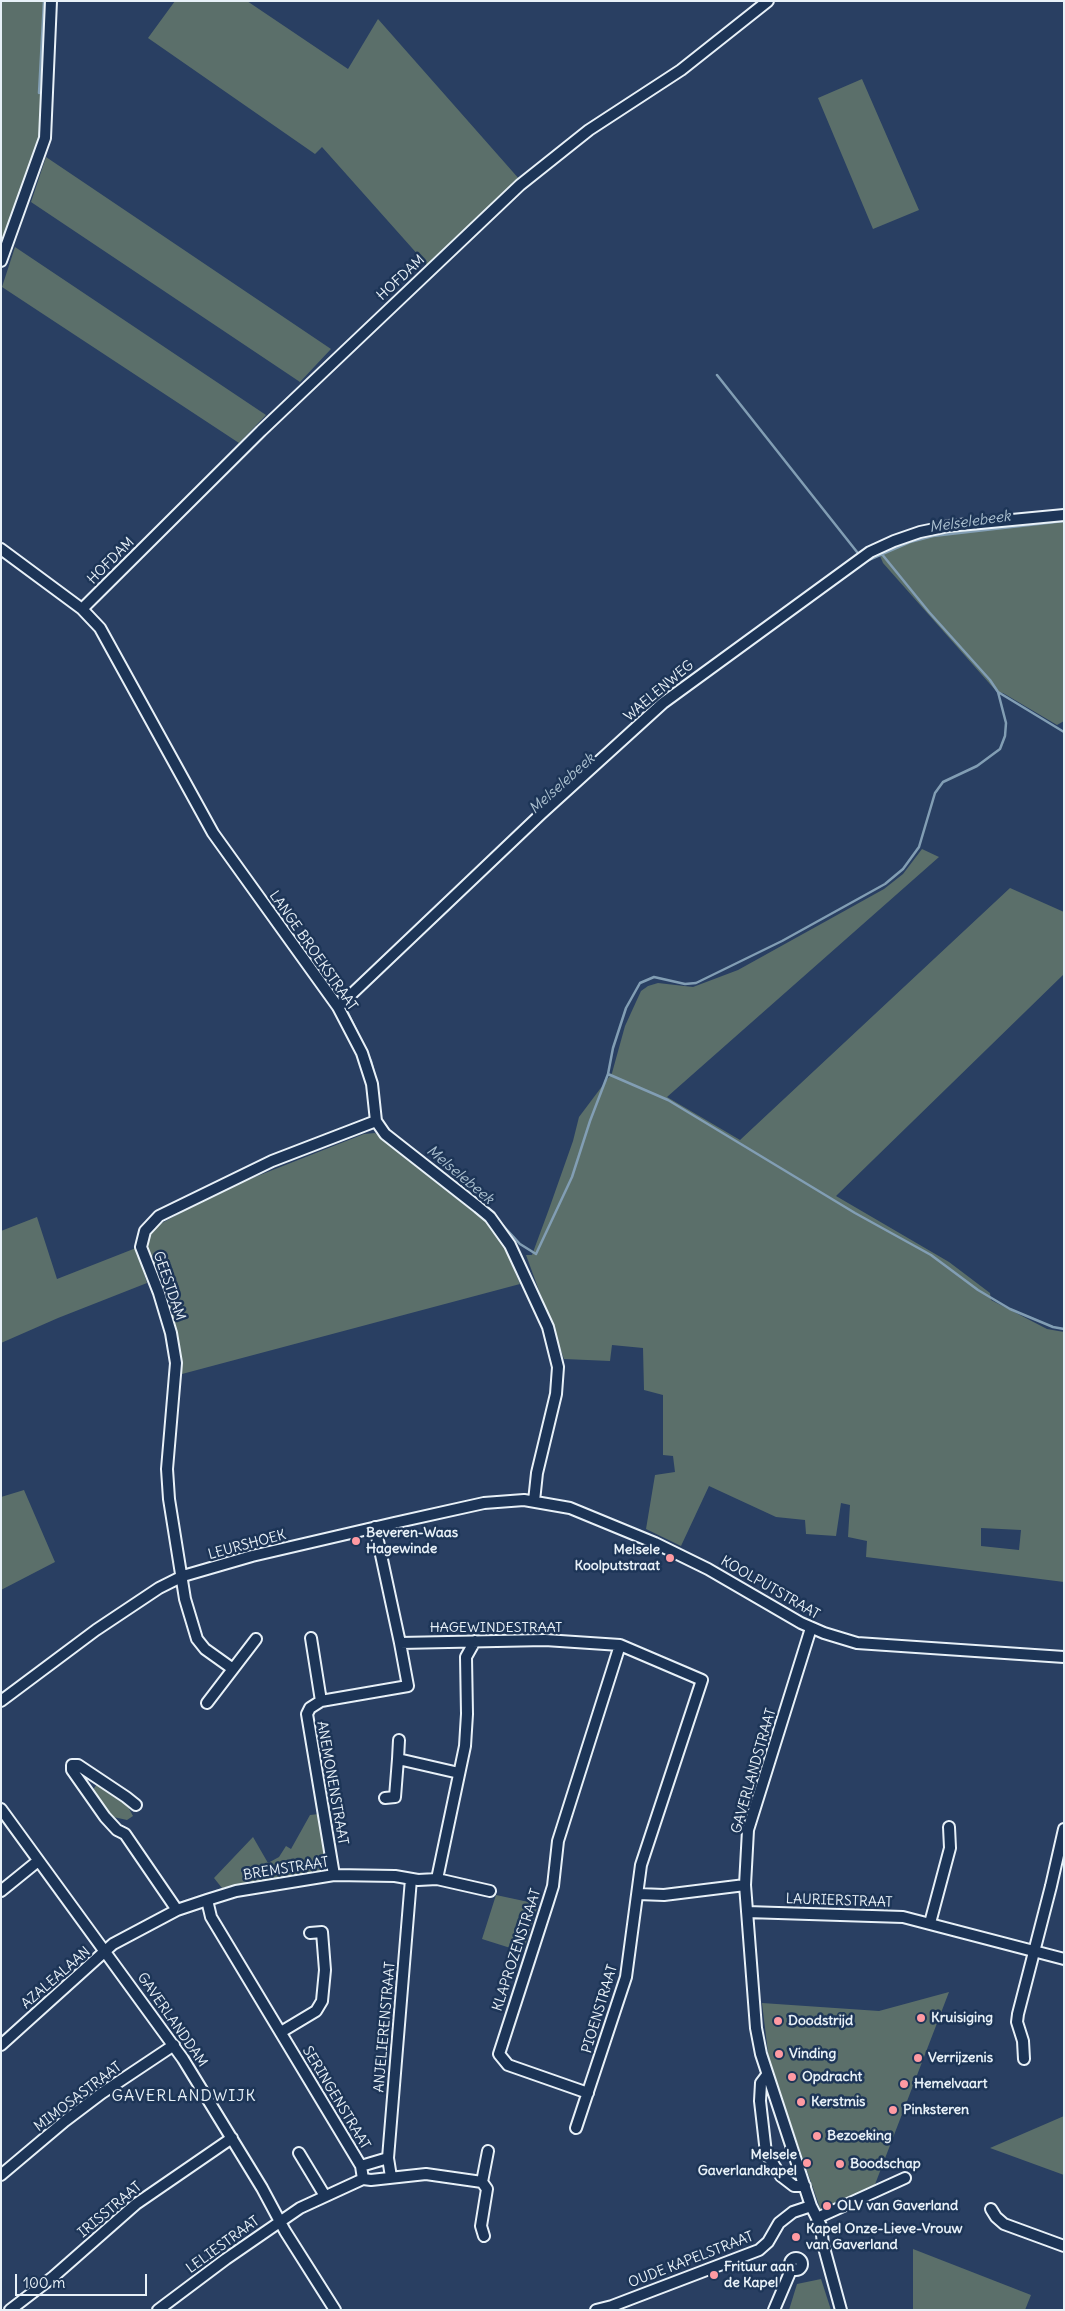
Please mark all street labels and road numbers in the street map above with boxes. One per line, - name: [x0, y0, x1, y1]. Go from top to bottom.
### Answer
- street label: HOFDAM: [374, 252, 428, 304]
- street label: HOFDAM: [84, 534, 138, 588]
- street label: WAELENWEG: [621, 657, 697, 725]
- street label: LANGE BROEKSTRAAT: [265, 888, 361, 1014]
- street label: GEESTDAM: [149, 1249, 189, 1323]
- street label: LEURSHOEK: [206, 1527, 288, 1563]
- street label: KOOLPUTSTRAAT: [717, 1553, 823, 1623]
- street label: HAGEWINDESTRAAT: [430, 1620, 562, 1636]
- street label: GAVERLANDSTRAAT: [728, 1706, 780, 1836]
- street label: ANEMONENSTRAAT: [313, 1720, 351, 1846]
- street label: BREMSTRAAT: [242, 1854, 330, 1884]
- street label: KLAPROZENSTRAAT: [489, 1887, 545, 2013]
- street label: LAURIERSTRAAT: [785, 1891, 893, 1911]
- street label: AZALEALAAN: [18, 1943, 94, 2013]
- street label: ANJELIERENSTRAAT: [371, 1961, 399, 2093]
- street label: PIOENSTRAAT: [579, 1963, 621, 2055]
- street label: GAVERLANDDAM: [133, 1970, 211, 2070]
- street label: SERINGENSTRAAT: [299, 2043, 373, 2153]
- street label: MIMOSASTRAAT: [31, 2059, 125, 2135]
- street label: IRISSTRAAT: [75, 2179, 145, 2241]
- street label: LELIESTRAAT: [183, 2213, 263, 2277]
- street label: OUDE KAPELSTRAAT: [626, 2228, 756, 2292]

